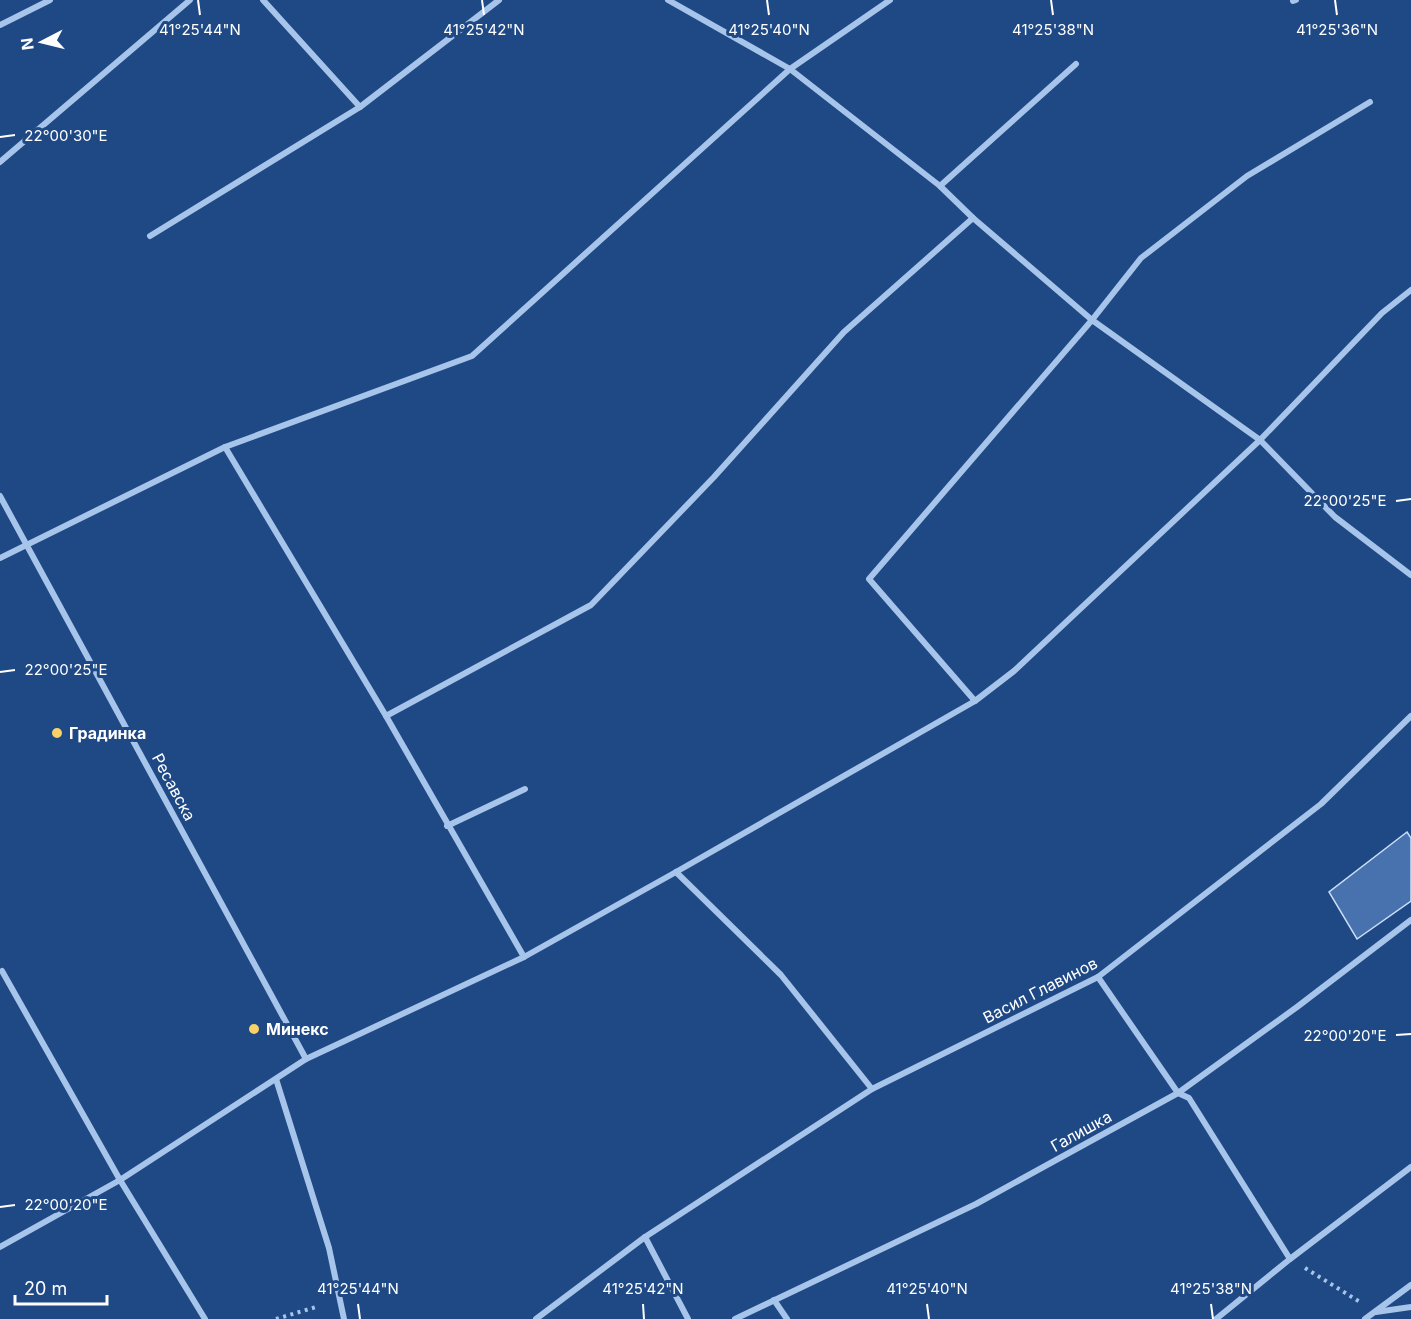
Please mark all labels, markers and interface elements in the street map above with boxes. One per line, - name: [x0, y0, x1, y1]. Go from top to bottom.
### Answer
- north arrow: [12, 12, 72, 72]
- text: 41°25'44"N: [159, 20, 241, 39]
- text: 41°25'42"N: [443, 20, 525, 39]
- text: 41°25'40"N: [728, 20, 810, 39]
- text: 41°25'38"N: [1012, 20, 1094, 39]
- text: 41°25'36"N: [1296, 20, 1378, 39]
- text: N: [16, 37, 38, 51]
- text: 22°00'30"E: [24, 126, 108, 145]
- text: 22°00'25"E: [1304, 491, 1386, 510]
- text: 22°00'25"E: [25, 660, 107, 679]
- place label: Градинка: [69, 723, 146, 743]
- marker: Градинка: [50, 726, 64, 740]
- street label: Ресавска: [148, 750, 200, 824]
- street label: Васил Главинов: [979, 953, 1101, 1027]
- place label: Минекс: [266, 1019, 329, 1039]
- marker: Минекс: [247, 1022, 261, 1036]
- text: 22°00'20"E: [1303, 1026, 1387, 1045]
- street label: Галишка: [1047, 1106, 1115, 1156]
- text: 22°00'20"E: [24, 1195, 108, 1214]
- scale bar: [15, 1268, 106, 1306]
- text: 20 m: [24, 1278, 67, 1299]
- text: 41°25'44"N: [317, 1279, 399, 1298]
- text: 41°25'42"N: [602, 1279, 684, 1298]
- text: 41°25'40"N: [886, 1279, 968, 1298]
- text: 41°25'38"N: [1170, 1279, 1252, 1298]

